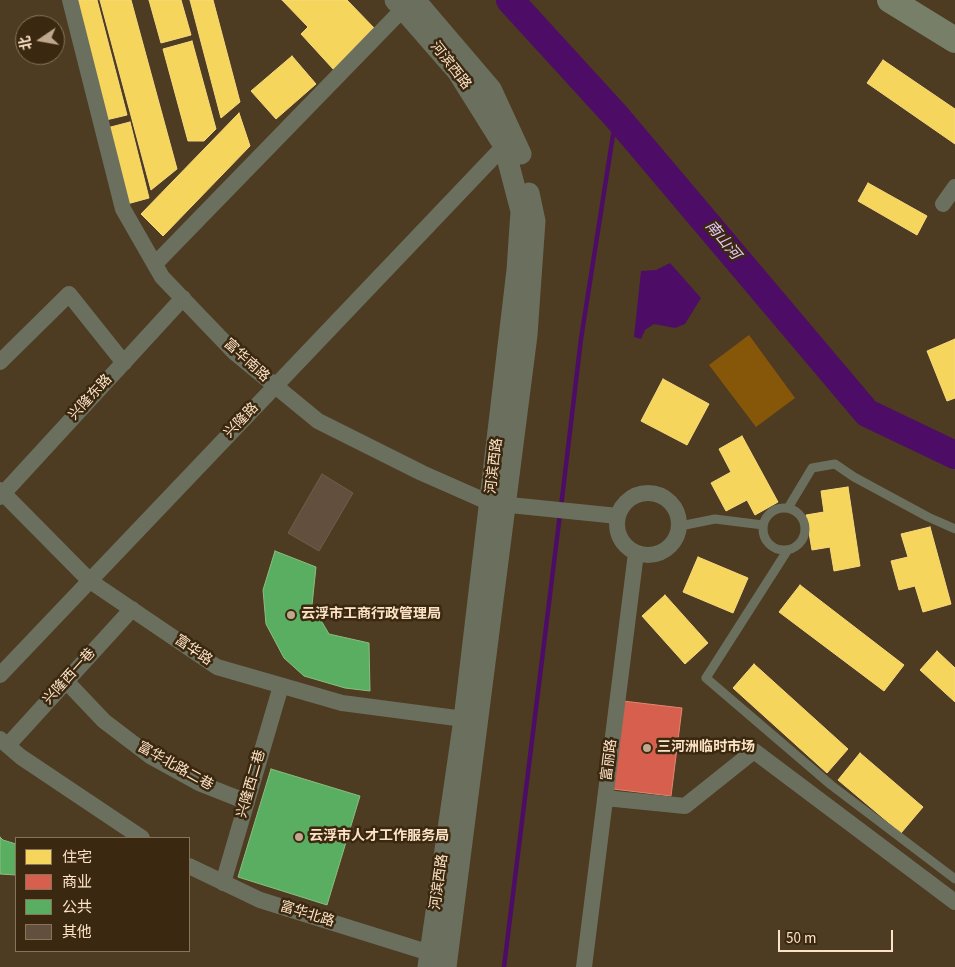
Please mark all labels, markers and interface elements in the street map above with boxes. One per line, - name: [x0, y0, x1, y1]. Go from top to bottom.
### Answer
- north arrow: [15, 15, 65, 65]
- text: 北: [15, 34, 38, 52]
- street label: 河滨西路: [426, 39, 474, 93]
- water label: 南山河: [701, 218, 743, 264]
- street label: 富华南路: [220, 336, 272, 386]
- street label: 兴隆东路: [66, 372, 116, 424]
- street label: 兴隆路: [221, 400, 263, 442]
- street label: 河滨西路: [483, 437, 507, 495]
- place label: 云浮市工商行政管理局: [301, 607, 441, 623]
- marker: 云浮市工商行政管理局: [285, 609, 297, 621]
- street label: 富华路: [171, 632, 215, 670]
- street label: 兴隆西一巷: [40, 645, 100, 709]
- street label: 富丽路: [599, 738, 621, 782]
- street label: 富华北路二巷: [134, 739, 216, 795]
- place label: 三河洲临时市场: [657, 740, 755, 756]
- marker: 三河洲临时市场: [641, 742, 653, 754]
- street label: 兴隆西二巷: [234, 748, 270, 820]
- place label: 云浮市人才工作服务局: [309, 829, 449, 845]
- marker: 云浮市人才工作服务局: [293, 831, 305, 843]
- legend: [15, 837, 190, 952]
- text: 住宅: [62, 847, 92, 868]
- street label: 河滨西路: [428, 853, 452, 911]
- text: 商业: [62, 872, 92, 893]
- text: 公共: [62, 897, 92, 918]
- street label: 富华北路: [278, 899, 336, 931]
- scale bar: [780, 920, 895, 952]
- text: 其他: [62, 922, 92, 943]
- text: 50 m: [786, 928, 816, 949]

